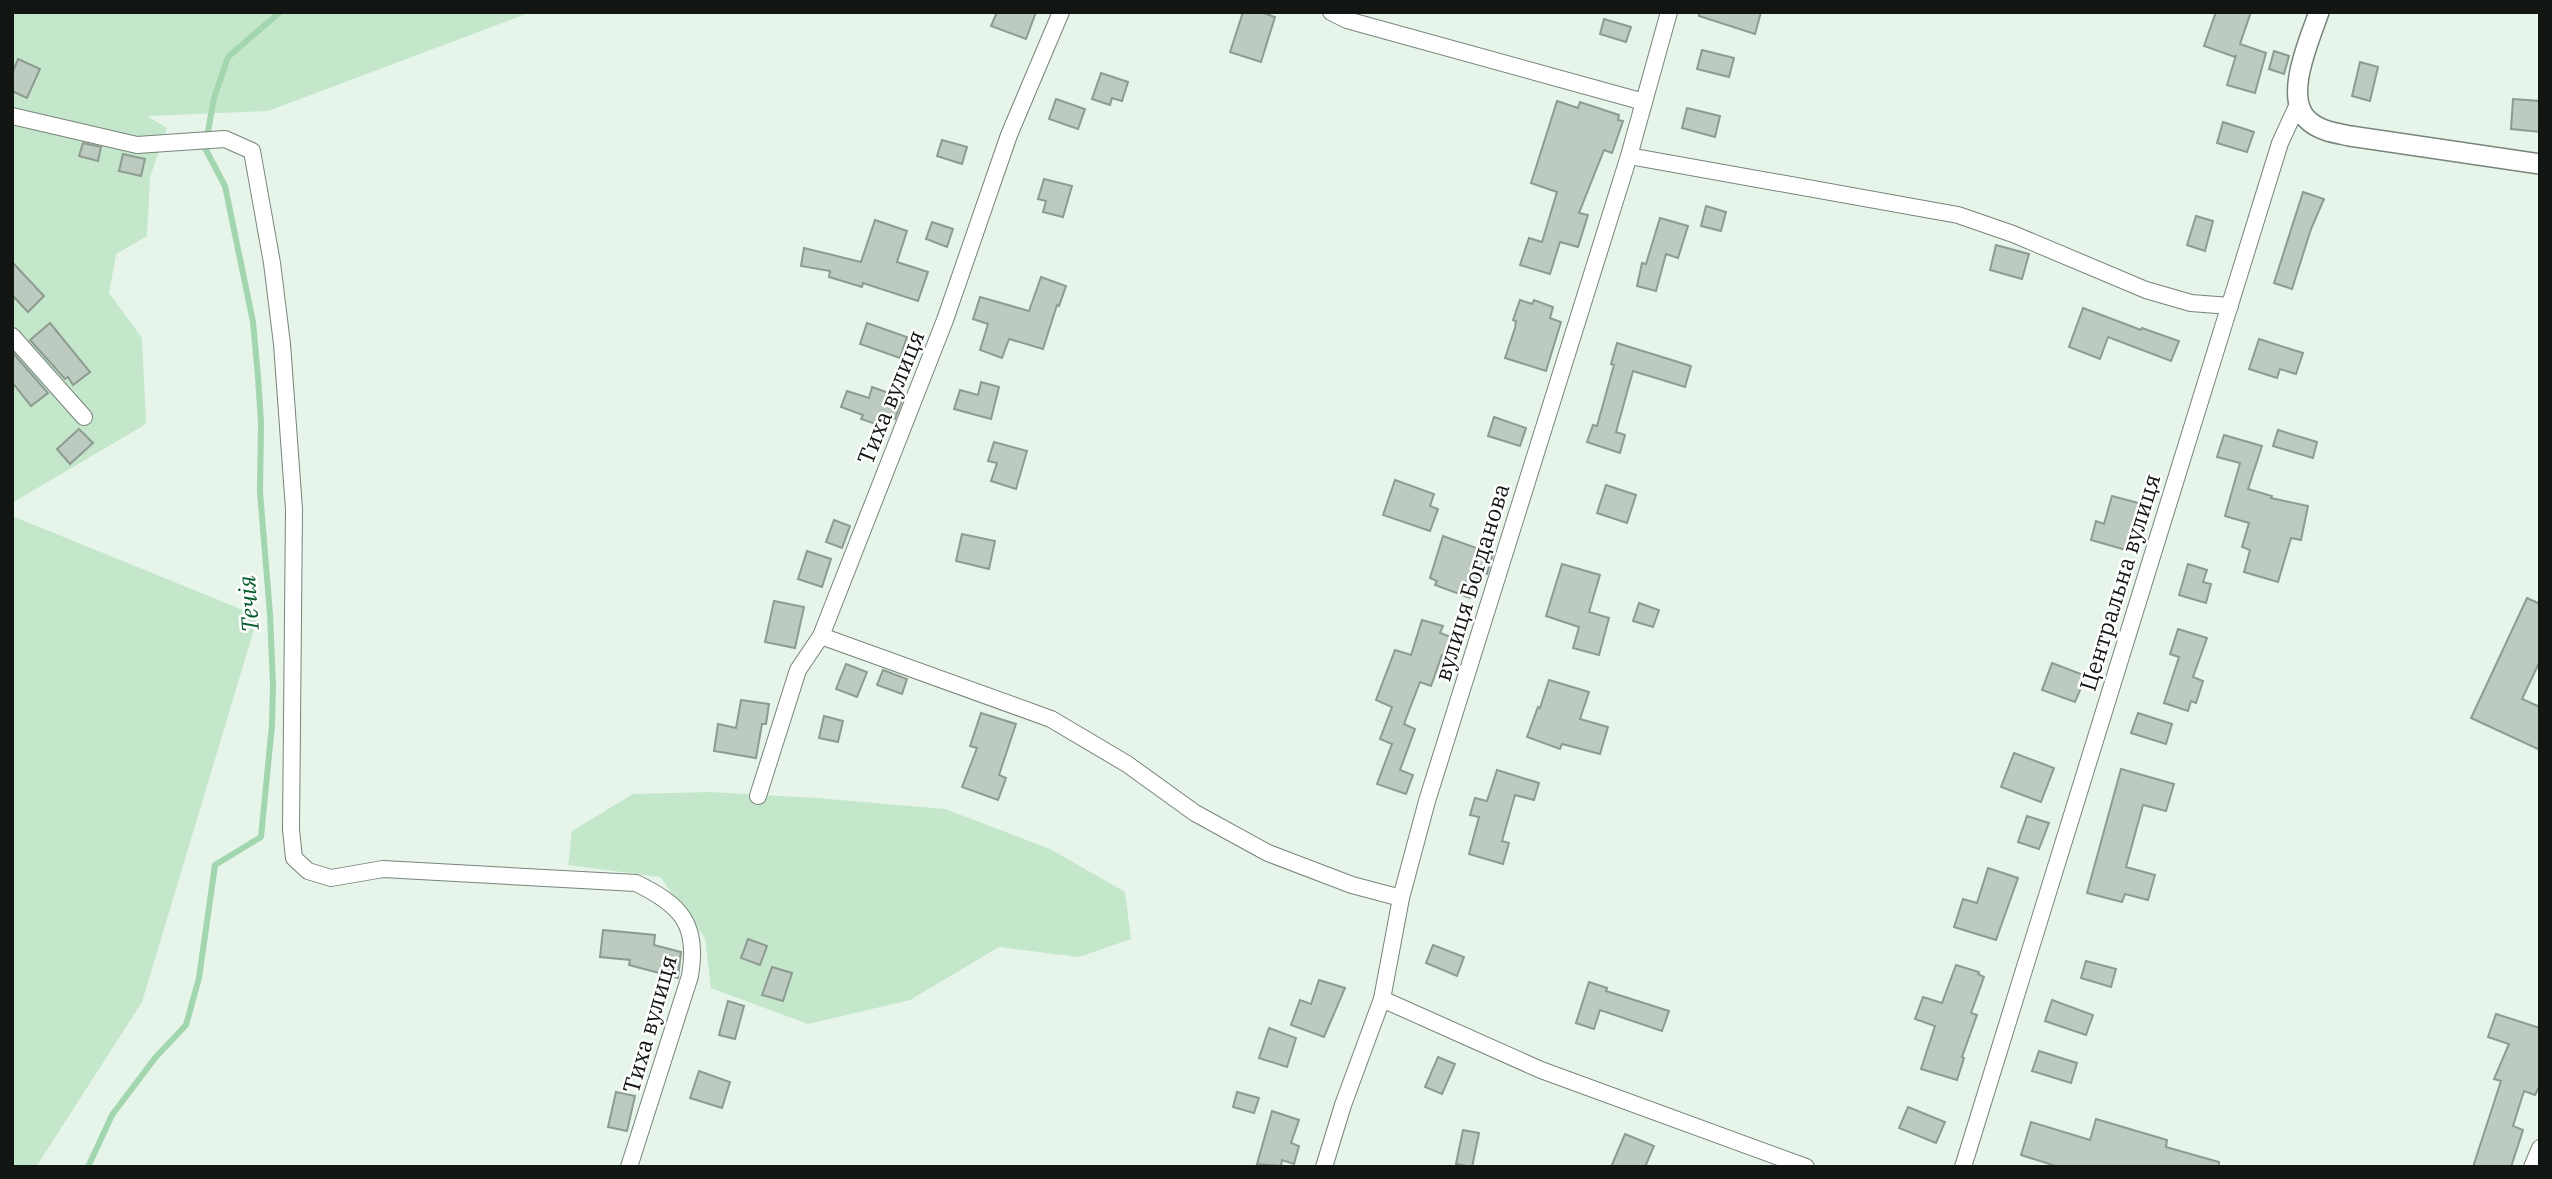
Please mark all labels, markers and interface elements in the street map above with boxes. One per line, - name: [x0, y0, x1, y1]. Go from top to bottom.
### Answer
- street label: Тиха вулиця: [849, 325, 931, 469]
- street label: Центральна вулиця: [2072, 470, 2166, 694]
- street label: вулиця Богданова: [1427, 479, 1515, 685]
- water label: Течія: [230, 574, 266, 634]
- street label: Тиха вулиця: [615, 951, 683, 1097]

